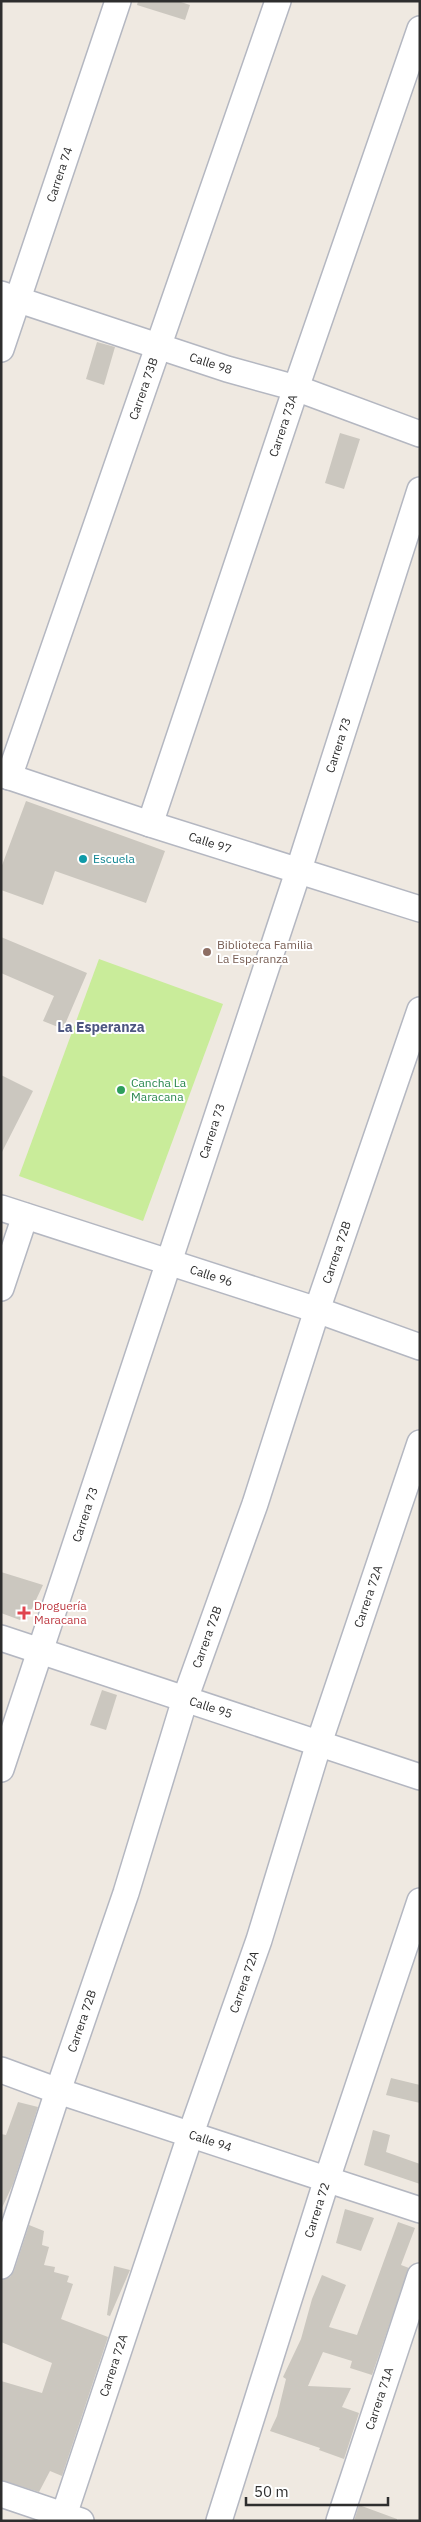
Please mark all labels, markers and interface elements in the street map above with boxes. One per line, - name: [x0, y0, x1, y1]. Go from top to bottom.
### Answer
- street label: Carrera 74: [43, 145, 75, 204]
- street label: Calle 98: [188, 349, 234, 377]
- street label: Carrera 73B: [125, 355, 161, 422]
- street label: Carrera 73A: [265, 392, 300, 459]
- street label: Carrera 73: [322, 715, 354, 775]
- street label: Calle 97: [187, 829, 233, 856]
- place label: Escuela: [93, 851, 136, 866]
- marker: Escuela: [77, 853, 89, 865]
- place label: Biblioteca Familia La Esperanza: [217, 937, 313, 966]
- marker: Biblioteca Familia La Esperanza: [201, 946, 213, 958]
- district label: La Esperanza: [57, 1018, 145, 1036]
- place label: Cancha La Maracana: [131, 1075, 187, 1104]
- marker: Cancha La Maracana: [115, 1084, 127, 1096]
- street label: Carrera 73: [196, 1101, 228, 1160]
- street label: Carrera 72B: [319, 1219, 354, 1285]
- street label: Calle 96: [188, 1261, 235, 1289]
- street label: Carrera 73: [69, 1485, 101, 1544]
- street label: Carrera 72A: [350, 1563, 385, 1630]
- place label: Droguería Maracana: [34, 1598, 87, 1627]
- street label: Carrera 72B: [189, 1604, 225, 1670]
- marker: Droguería Maracana: [18, 1607, 30, 1619]
- street label: Calle 95: [188, 1693, 234, 1721]
- street label: Carrera 72A: [226, 1948, 262, 2015]
- street label: Carrera 72B: [64, 1988, 99, 2054]
- street label: Calle 94: [187, 2127, 234, 2155]
- street label: Carrera 72: [301, 2180, 332, 2240]
- street label: Carrera 72A: [96, 2332, 131, 2398]
- street label: Carrera 71A: [362, 2365, 396, 2432]
- scale bar: [246, 2474, 388, 2506]
- text: 50 m: [254, 2482, 289, 2501]

